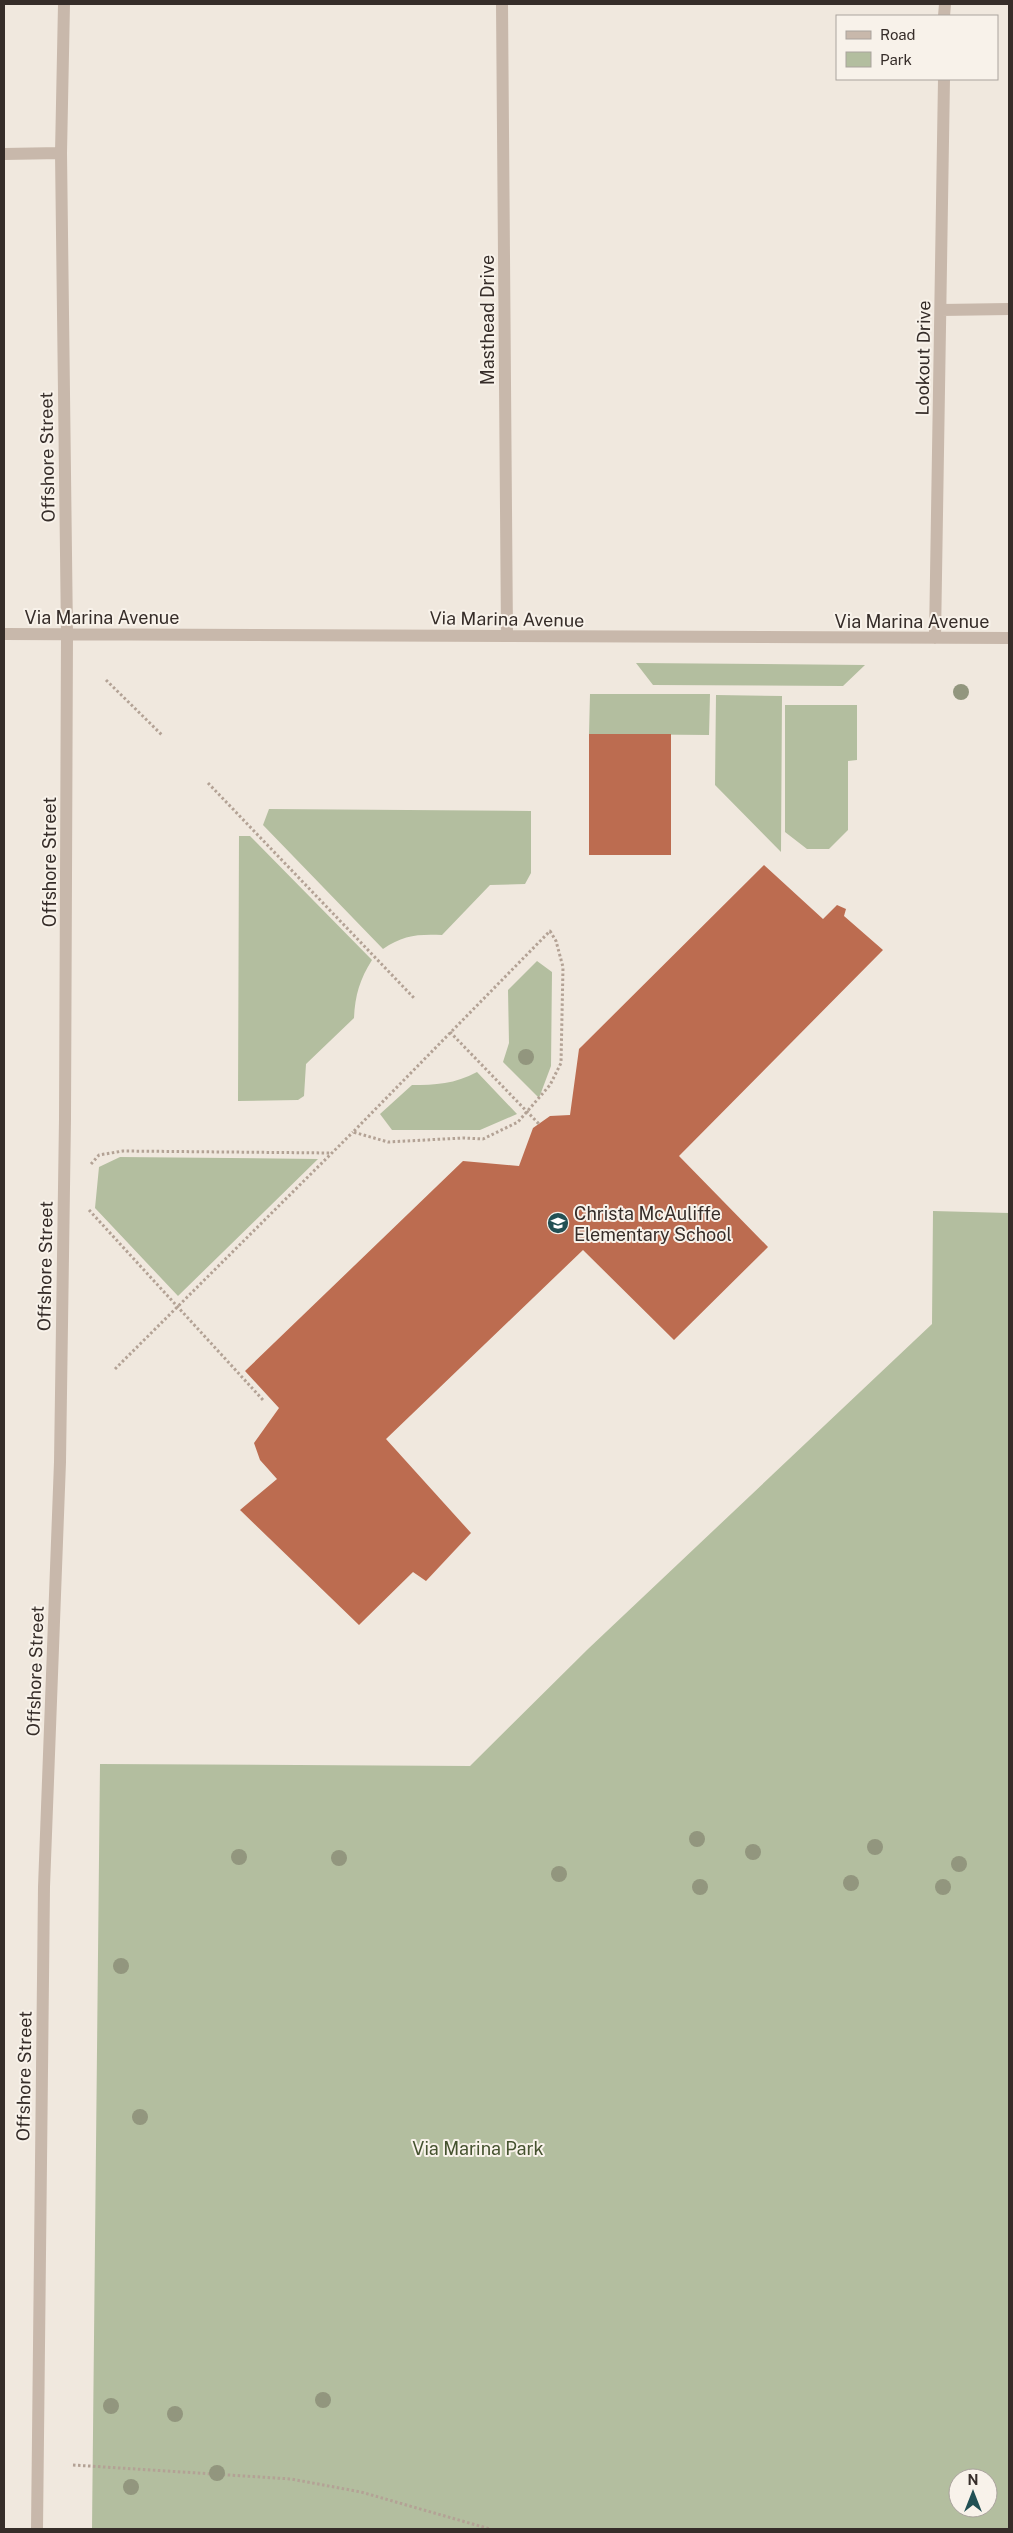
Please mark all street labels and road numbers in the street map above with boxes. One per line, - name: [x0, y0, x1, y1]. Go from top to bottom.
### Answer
- street label: Masthead Drive: [477, 255, 498, 385]
- street label: Lookout Drive: [911, 300, 935, 416]
- street label: Offshore Street: [35, 392, 59, 522]
- street label: Via Marina Avenue: [25, 607, 179, 628]
- street label: Via Marina Avenue: [429, 607, 585, 631]
- street label: Via Marina Avenue: [835, 611, 989, 632]
- street label: Offshore Street: [39, 797, 60, 927]
- street label: Offshore Street: [33, 1201, 57, 1331]
- street label: Offshore Street: [22, 1605, 48, 1737]
- street label: Offshore Street: [12, 2011, 36, 2141]

